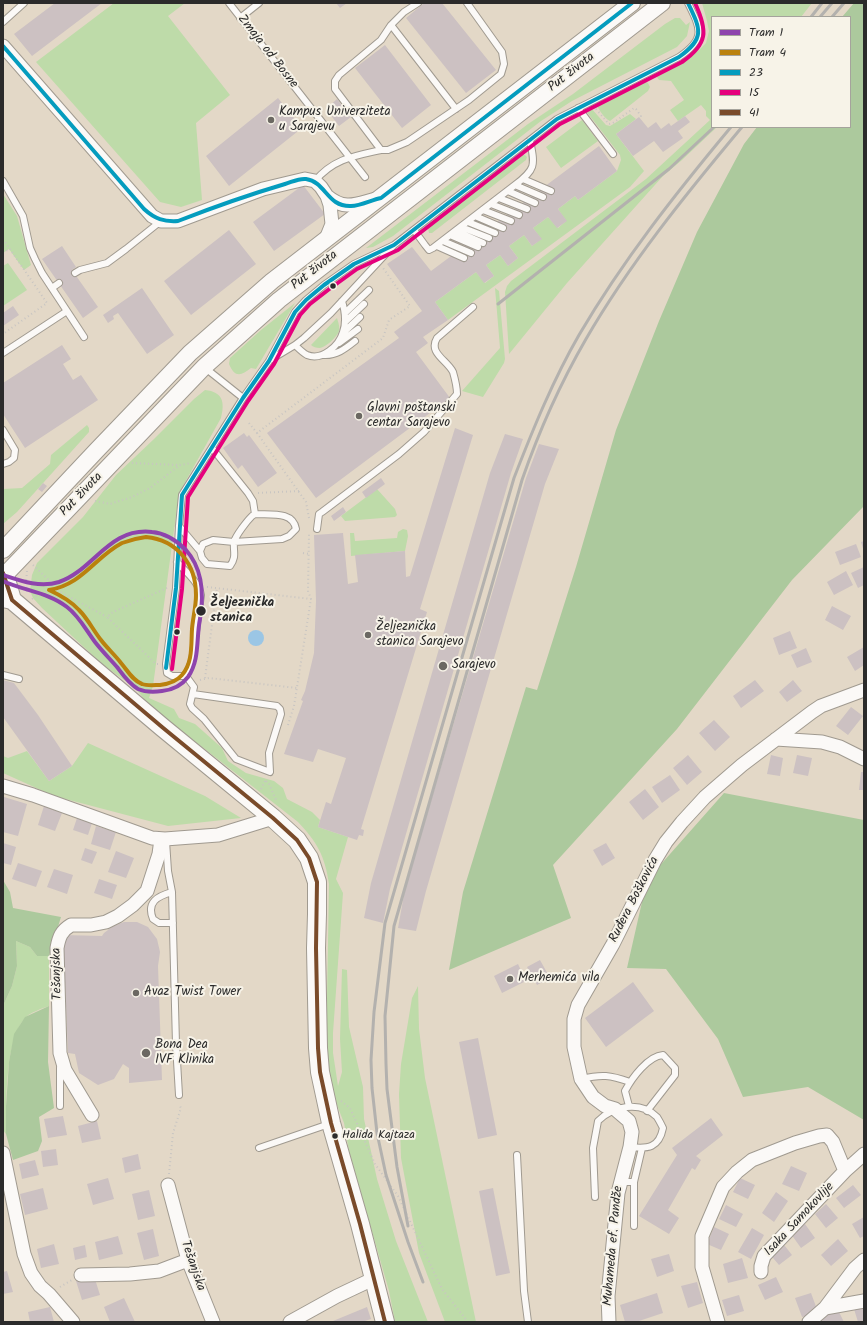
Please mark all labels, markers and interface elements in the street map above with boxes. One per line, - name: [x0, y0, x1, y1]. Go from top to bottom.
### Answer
- street label: Zmaja od Bosne: [233, 12, 301, 92]
- legend: [711, 16, 851, 128]
- text: Tram 1: [749, 23, 783, 42]
- text: Tram 4: [749, 43, 786, 62]
- street label: Put života: [546, 50, 598, 96]
- text: 23: [749, 63, 763, 82]
- text: 15: [749, 83, 759, 102]
- text: 41: [749, 103, 759, 122]
- place label: Kampus Univerziteta u Sarajevu: [279, 105, 391, 136]
- marker: Kampus Univerziteta u Sarajevu: [266, 115, 276, 125]
- street label: Put života: [289, 248, 341, 294]
- unlabelled marker: [328, 281, 338, 291]
- place label: Glavni poštanski centar Sarajevo: [367, 401, 455, 432]
- marker: Glavni poštanski centar Sarajevo: [354, 411, 364, 421]
- street label: Put života: [57, 470, 107, 520]
- place label: Željeznička stanica: [210, 596, 274, 627]
- marker: Željeznička stanica: [194, 604, 208, 618]
- place label: Željeznička stanica Sarajevo: [376, 620, 464, 651]
- unlabelled marker: [172, 627, 182, 637]
- marker: Željeznička stanica Sarajevo: [363, 630, 373, 640]
- place label: Sarajevo: [452, 658, 496, 674]
- marker: Sarajevo: [437, 660, 449, 672]
- street label: Ruđera Boškovića: [607, 855, 663, 945]
- street label: Tešanjska: [50, 948, 66, 1000]
- place label: Merhemića vila: [518, 971, 600, 987]
- marker: Merhemića vila: [505, 974, 515, 984]
- place label: Avaz Twist Tower: [144, 985, 241, 1001]
- marker: Avaz Twist Tower: [131, 988, 141, 998]
- place label: Bona Dea IVF Klinika: [155, 1038, 214, 1069]
- marker: Bona Dea IVF Klinika: [140, 1047, 152, 1059]
- place label: Halida Kajtaza: [342, 1129, 415, 1143]
- marker: Halida Kajtaza: [330, 1131, 340, 1141]
- street label: Isaka Samokovlije: [762, 1180, 838, 1260]
- street label: Muhameda ef. Pandže: [601, 1185, 627, 1307]
- street label: Tešanjska: [176, 1239, 208, 1293]

